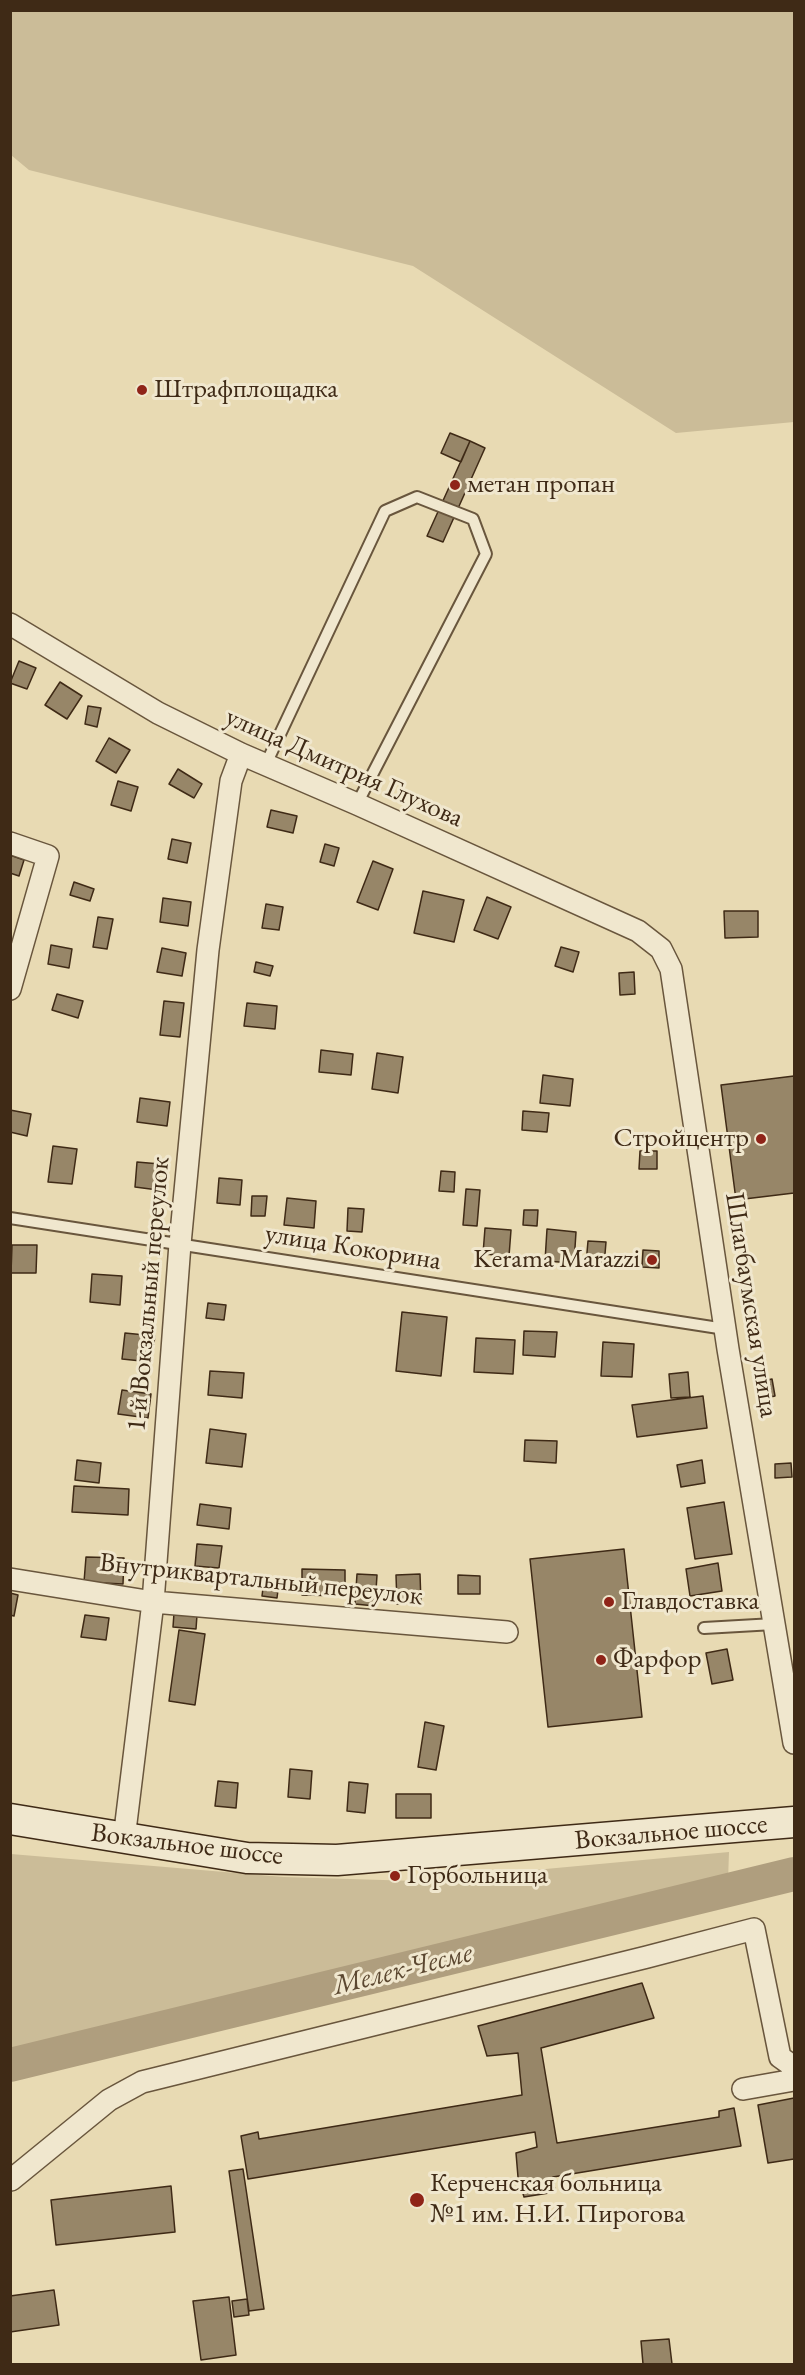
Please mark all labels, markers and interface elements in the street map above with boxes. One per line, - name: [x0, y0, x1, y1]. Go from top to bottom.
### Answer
- place label: Штрафплощадка: [154, 374, 338, 406]
- marker: Штрафплощадка: [135, 383, 149, 397]
- place label: метан пропан: [467, 469, 615, 501]
- marker: метан пропан: [448, 478, 462, 492]
- street label: улица Дмитрия Глухова: [220, 701, 468, 835]
- place label: Стройцентр: [614, 1123, 749, 1155]
- marker: Стройцентр: [754, 1132, 768, 1146]
- street label: 1-й Вокзальный переулок: [121, 1155, 177, 1433]
- street label: Шлагбаумская улица: [717, 1190, 785, 1420]
- street label: улица Кокорина: [263, 1218, 443, 1278]
- place label: Kerama Marazzi: [473, 1244, 640, 1276]
- marker: Kerama Marazzi: [645, 1253, 659, 1267]
- street label: Внутриквартальный переулок: [98, 1547, 424, 1613]
- place label: Главдоставка: [621, 1586, 759, 1618]
- marker: Главдоставка: [602, 1595, 616, 1609]
- place label: Фарфор: [613, 1644, 702, 1676]
- marker: Фарфор: [594, 1653, 608, 1667]
- street label: Вокзальное шоссе: [573, 1808, 769, 1858]
- street label: Вокзальное шоссе: [89, 1817, 285, 1873]
- place label: Горбольница: [407, 1860, 548, 1892]
- marker: Горбольница: [388, 1869, 402, 1883]
- water label: Мелек-Чесме: [330, 1937, 476, 2003]
- place label: Керченская больница №1 им. Н.И. Пирогова: [430, 2168, 685, 2231]
- marker: Керченская больница №1 им. Н.И. Пирогова: [408, 2191, 426, 2209]

